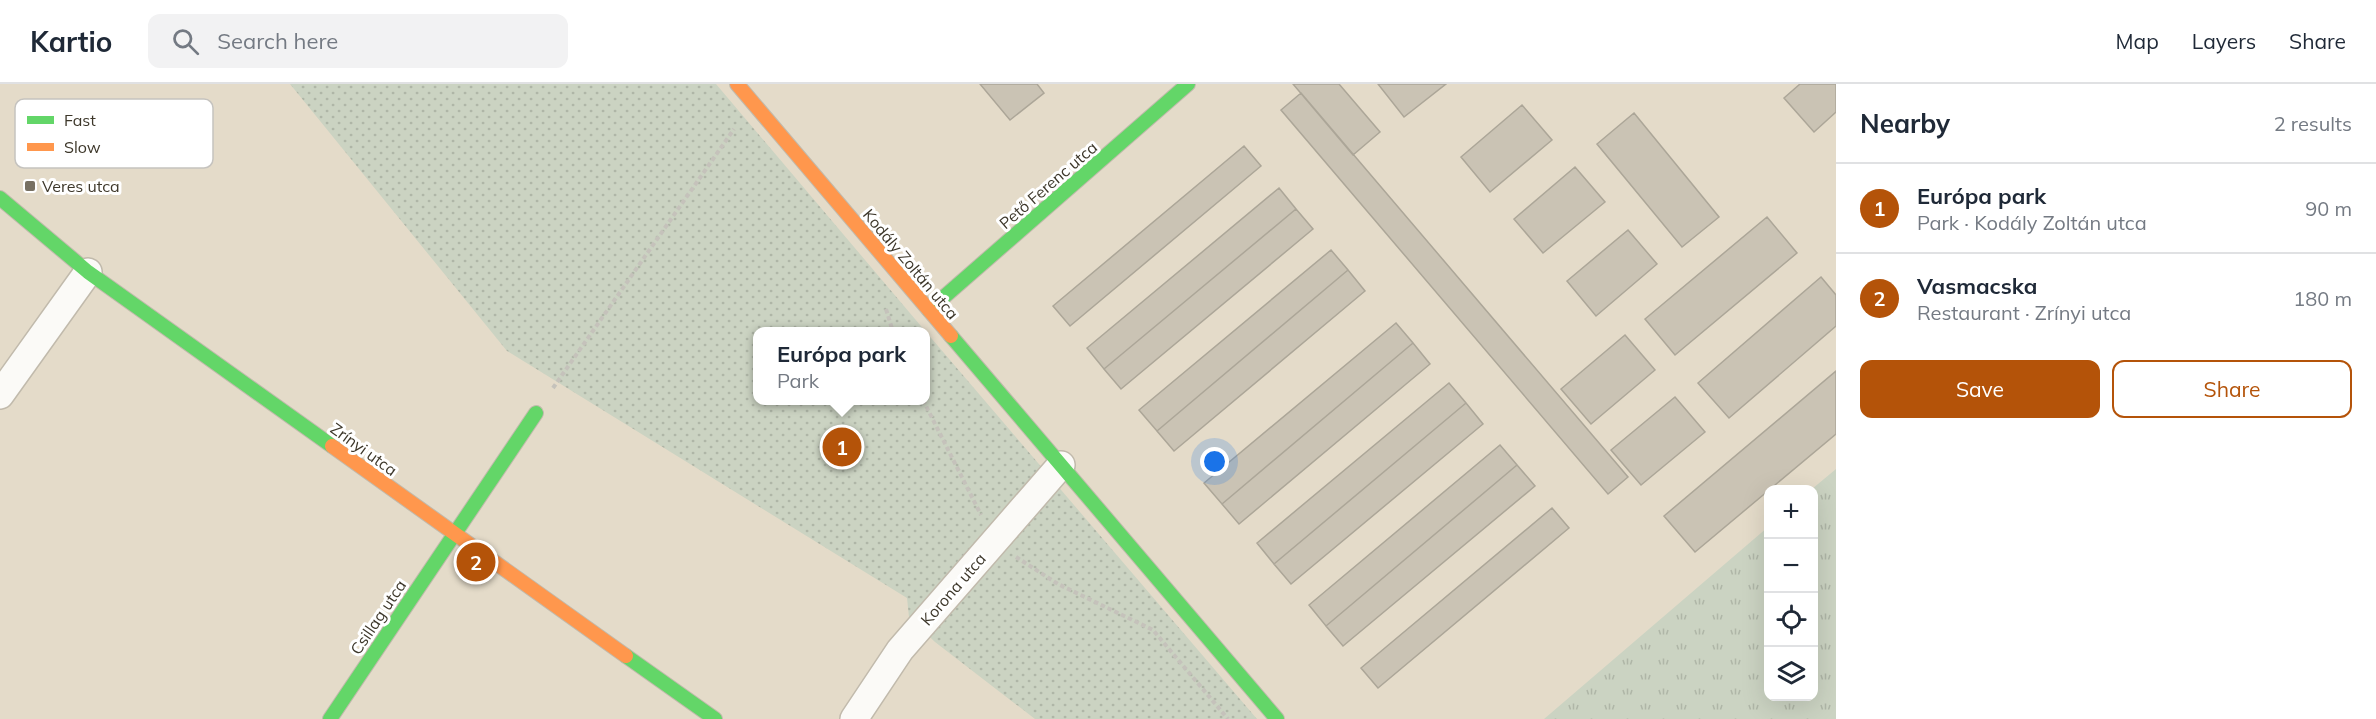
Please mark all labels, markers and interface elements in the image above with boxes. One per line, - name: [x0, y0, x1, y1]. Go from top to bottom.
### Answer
- search box: [148, 14, 568, 68]
- text: Kartio: [30, 24, 112, 59]
- icon: search: [169, 25, 202, 58]
- text: Search here: [217, 27, 338, 55]
- text: Map: [2116, 28, 2159, 54]
- text: Layers: [2192, 28, 2256, 54]
- text: Share: [2289, 28, 2346, 54]
- legend: [15, 99, 213, 168]
- text: Nearby: [1860, 107, 1950, 140]
- text: Fast: [64, 110, 96, 130]
- text: 2 results: [2274, 111, 2352, 136]
- text: Slow: [64, 137, 101, 157]
- street label: Pető Ferenc utca: [995, 137, 1101, 233]
- place label: Veres utca: [42, 176, 120, 196]
- marker: Veres utca: [23, 179, 37, 193]
- text: Európa park: [1917, 182, 2046, 210]
- text: 1: [1874, 196, 1886, 221]
- text: 90 m: [2305, 196, 2352, 221]
- street label: Kodály Zoltán utca: [859, 205, 963, 323]
- text: Park · Kodály Zoltán utca: [1917, 210, 2147, 235]
- text: Vasmacska: [1917, 272, 2037, 300]
- text: 2: [1874, 286, 1886, 311]
- text: 180 m: [2293, 286, 2352, 311]
- text: Restaurant · Zrínyi utca: [1917, 300, 2131, 325]
- popup: [753, 327, 930, 405]
- text: Európa park: [777, 340, 906, 368]
- button: Save: [1860, 360, 2100, 418]
- button: Share: [2112, 360, 2352, 418]
- text: Park: [777, 368, 819, 393]
- street label: Zrínyi utca: [327, 418, 401, 480]
- pin: 1: [822, 424, 862, 470]
- your location: [1200, 447, 1229, 476]
- map controls: [1764, 485, 1818, 701]
- button: +: [1764, 485, 1818, 539]
- button: −: [1764, 539, 1818, 593]
- pin: 2: [456, 540, 496, 584]
- street label: Korona utca: [916, 549, 990, 629]
- street label: Csillag utca: [346, 576, 410, 658]
- button: locate: [1764, 593, 1818, 647]
- button: layers: [1764, 647, 1818, 701]

